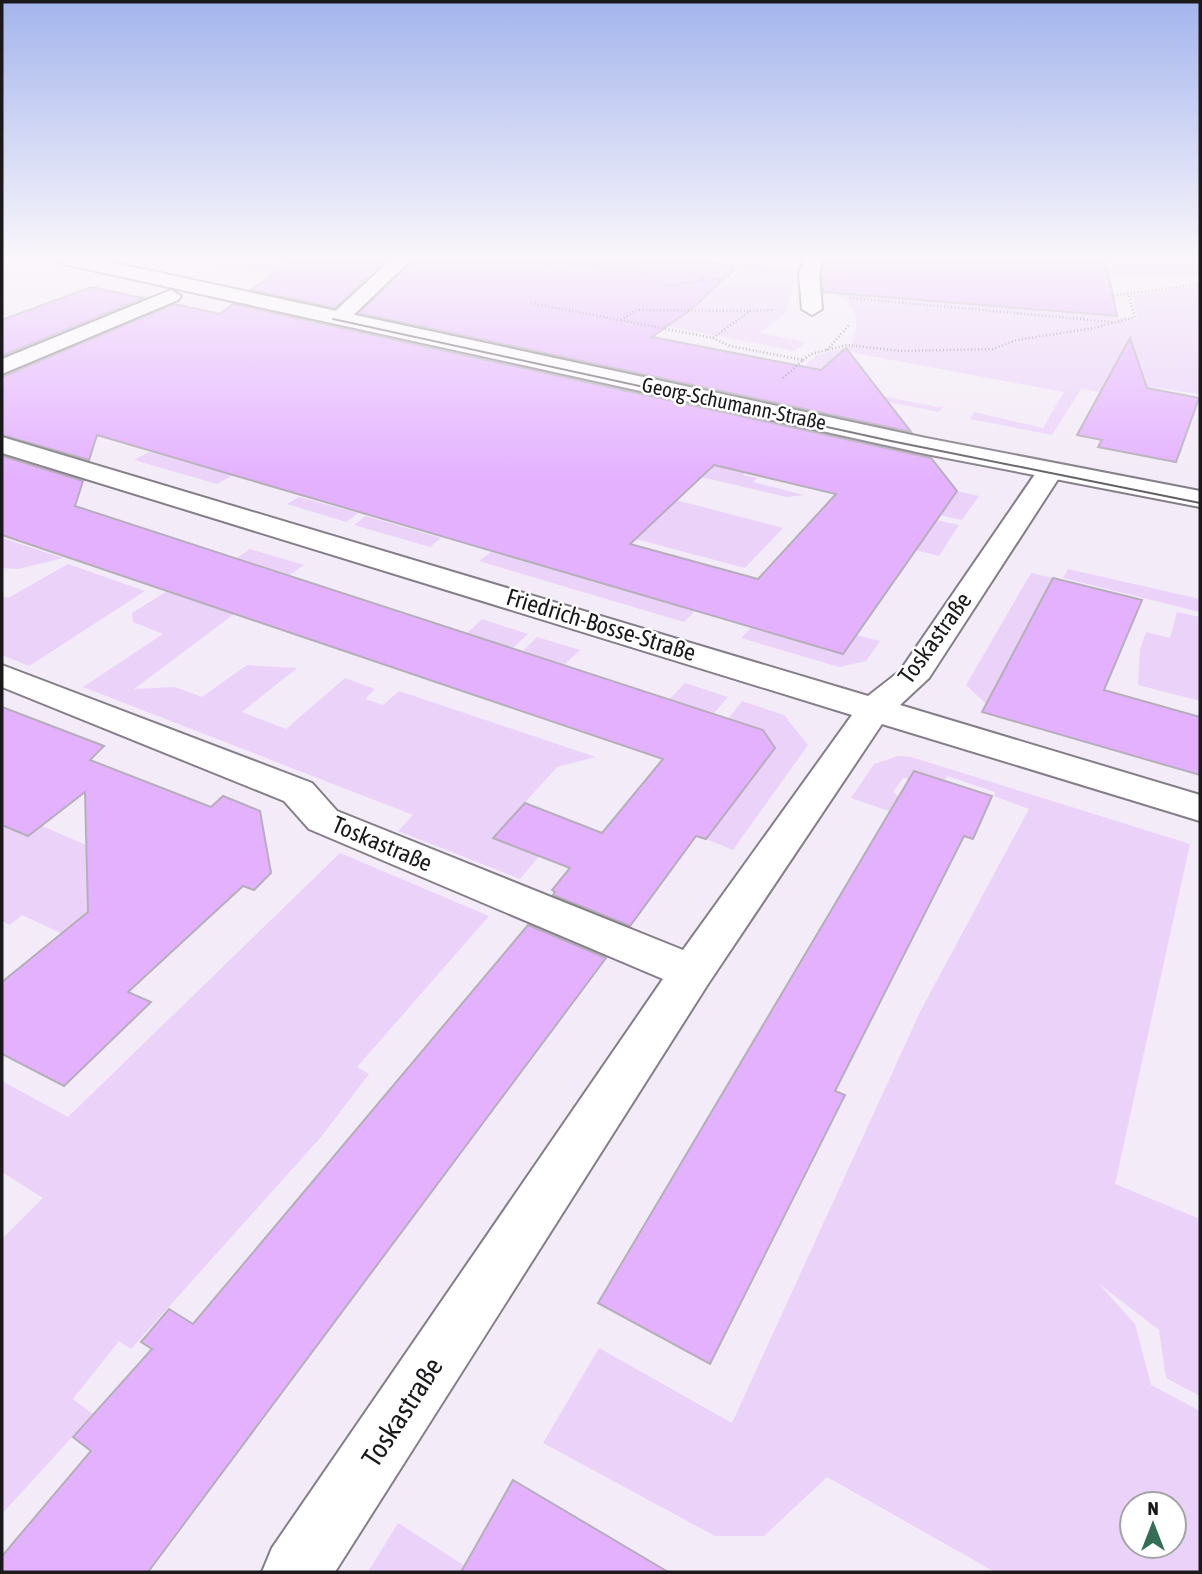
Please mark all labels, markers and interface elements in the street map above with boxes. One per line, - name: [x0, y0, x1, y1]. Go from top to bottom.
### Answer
- street label: Georg-Schumann-Straße: [640, 372, 828, 434]
- street label: Friedrich-Bosse-Straße: [503, 583, 699, 666]
- street label: Toskastraße: [893, 587, 977, 688]
- street label: Toskastraße: [328, 810, 436, 877]
- street label: Toskastraße: [355, 1351, 449, 1473]
- north arrow: [1118, 1490, 1188, 1560]
- text: N: [1147, 1497, 1159, 1519]

